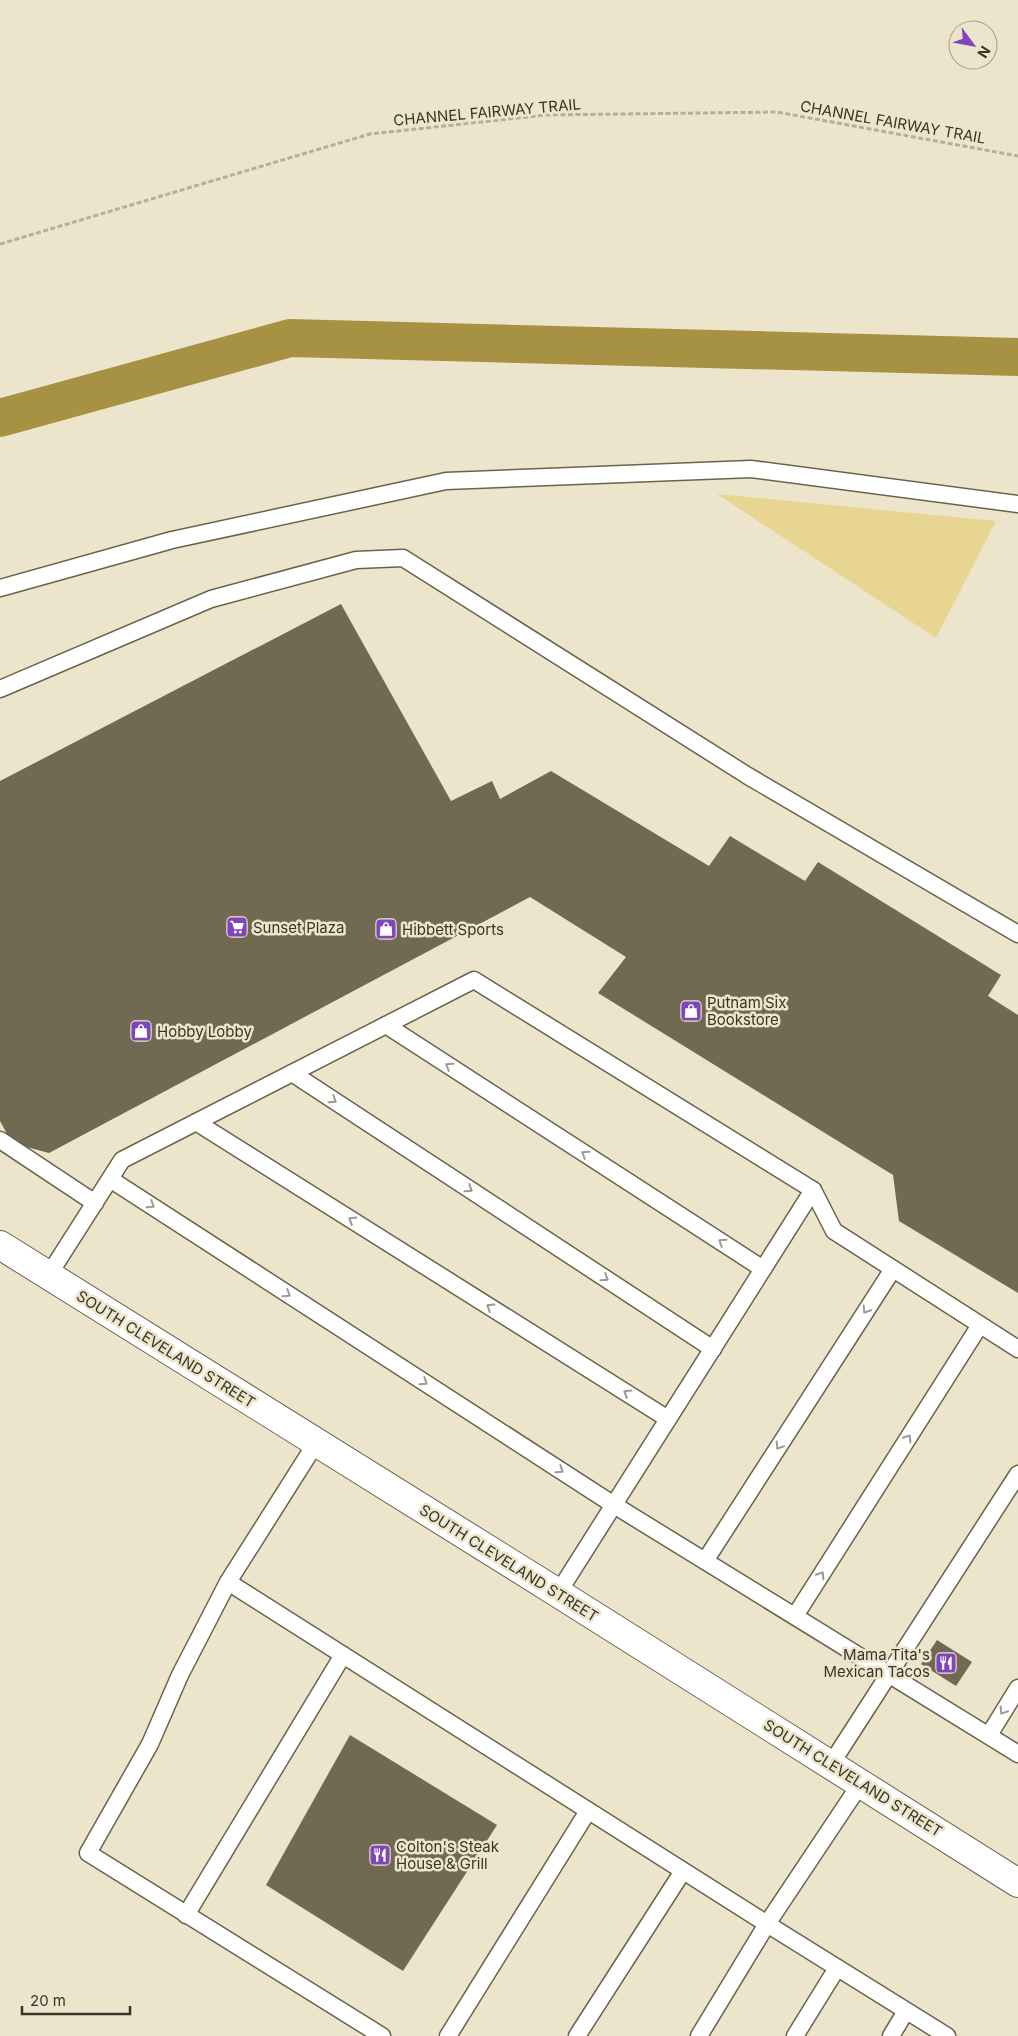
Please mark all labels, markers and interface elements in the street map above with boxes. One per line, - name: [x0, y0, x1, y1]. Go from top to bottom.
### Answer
- north arrow: [948, 20, 998, 70]
- text: N: [974, 43, 994, 61]
- street label: CHANNEL FAIRWAY TRAIL: [392, 94, 582, 130]
- street label: CHANNEL FAIRWAY TRAIL: [799, 96, 987, 148]
- supermarket icon: Sunset Plaza: [225, 915, 249, 939]
- shop icon: Hibbett Sports: [374, 917, 398, 941]
- place label: Sunset Plaza: [253, 918, 345, 937]
- place label: Hibbett Sports: [402, 920, 504, 939]
- place label: Putnam Six Bookstore: [707, 993, 786, 1029]
- shop icon: Putnam Six Bookstore: [679, 999, 703, 1023]
- shop icon: Hobby Lobby: [129, 1019, 153, 1043]
- place label: Hobby Lobby: [157, 1022, 252, 1041]
- one-way arrow: [445, 1063, 455, 1072]
- one-way arrow: [328, 1093, 337, 1103]
- one-way arrow: [582, 1151, 591, 1161]
- one-way arrow: [463, 1183, 473, 1192]
- one-way arrow: [145, 1199, 155, 1208]
- one-way arrow: [348, 1217, 358, 1226]
- one-way arrow: [718, 1239, 727, 1249]
- one-way arrow: [599, 1272, 609, 1281]
- street label: SOUTH CLEVELAND STREET: [73, 1286, 259, 1412]
- one-way arrow: [282, 1287, 291, 1297]
- one-way arrow: [486, 1303, 495, 1313]
- one-way arrow: [863, 1304, 873, 1313]
- one-way arrow: [418, 1376, 427, 1385]
- one-way arrow: [624, 1390, 633, 1399]
- one-way arrow: [902, 1434, 912, 1443]
- one-way arrow: [775, 1441, 785, 1450]
- one-way arrow: [554, 1464, 564, 1473]
- street label: SOUTH CLEVELAND STREET: [416, 1500, 602, 1626]
- one-way arrow: [815, 1571, 825, 1580]
- place label: Mama Tita's Mexican Tacos: [824, 1645, 930, 1681]
- restaurant icon: Mama Tita's Mexican Tacos: [934, 1651, 958, 1675]
- one-way arrow: [1000, 1706, 1010, 1715]
- street label: SOUTH CLEVELAND STREET: [760, 1715, 946, 1841]
- place label: Colton's Steak House & Grill: [396, 1837, 500, 1873]
- restaurant icon: Colton's Steak House & Grill: [368, 1843, 392, 1867]
- scale bar: [22, 1984, 130, 2016]
- text: 20 m: [30, 1991, 66, 2010]

